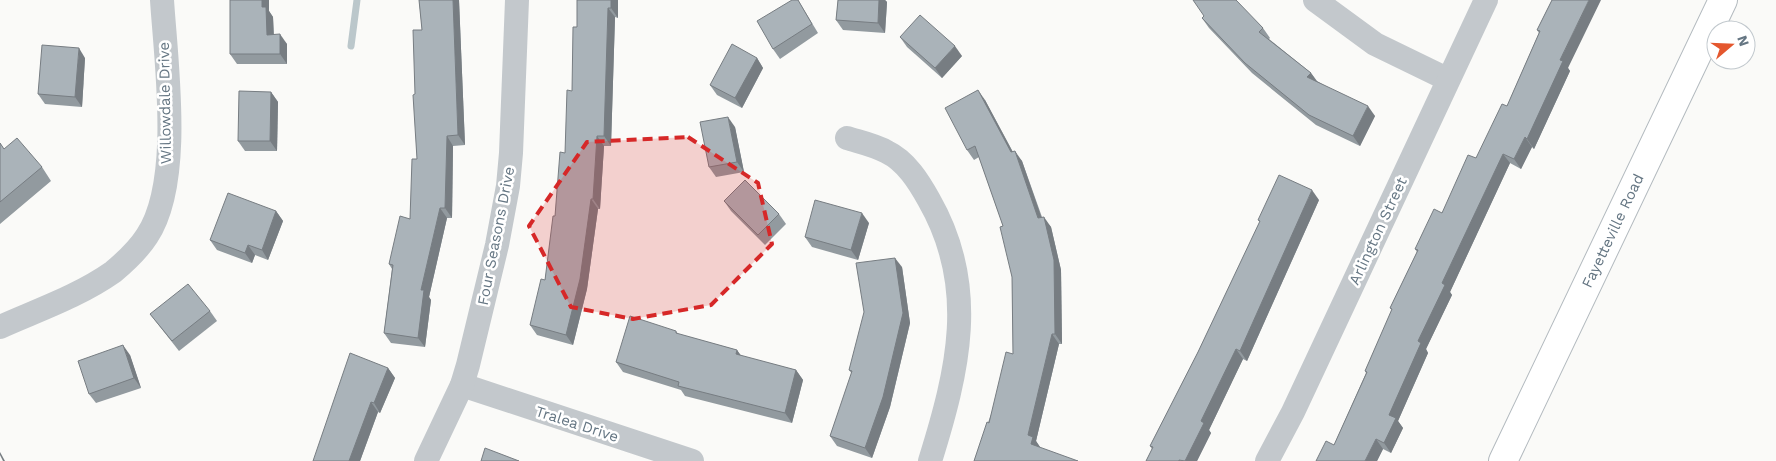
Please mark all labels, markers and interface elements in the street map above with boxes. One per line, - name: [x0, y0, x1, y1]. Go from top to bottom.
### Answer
- north arrow: [1706, 20, 1756, 70]
- text: N: [1734, 33, 1753, 48]
- street label: Willowdale Drive: [155, 42, 175, 164]
- street label: Four Seasons Drive: [474, 165, 518, 307]
- street label: Fayetteville Road: [1578, 171, 1648, 291]
- street label: Arlington Street: [1345, 174, 1411, 288]
- street label: Tralea Drive: [533, 402, 621, 446]

